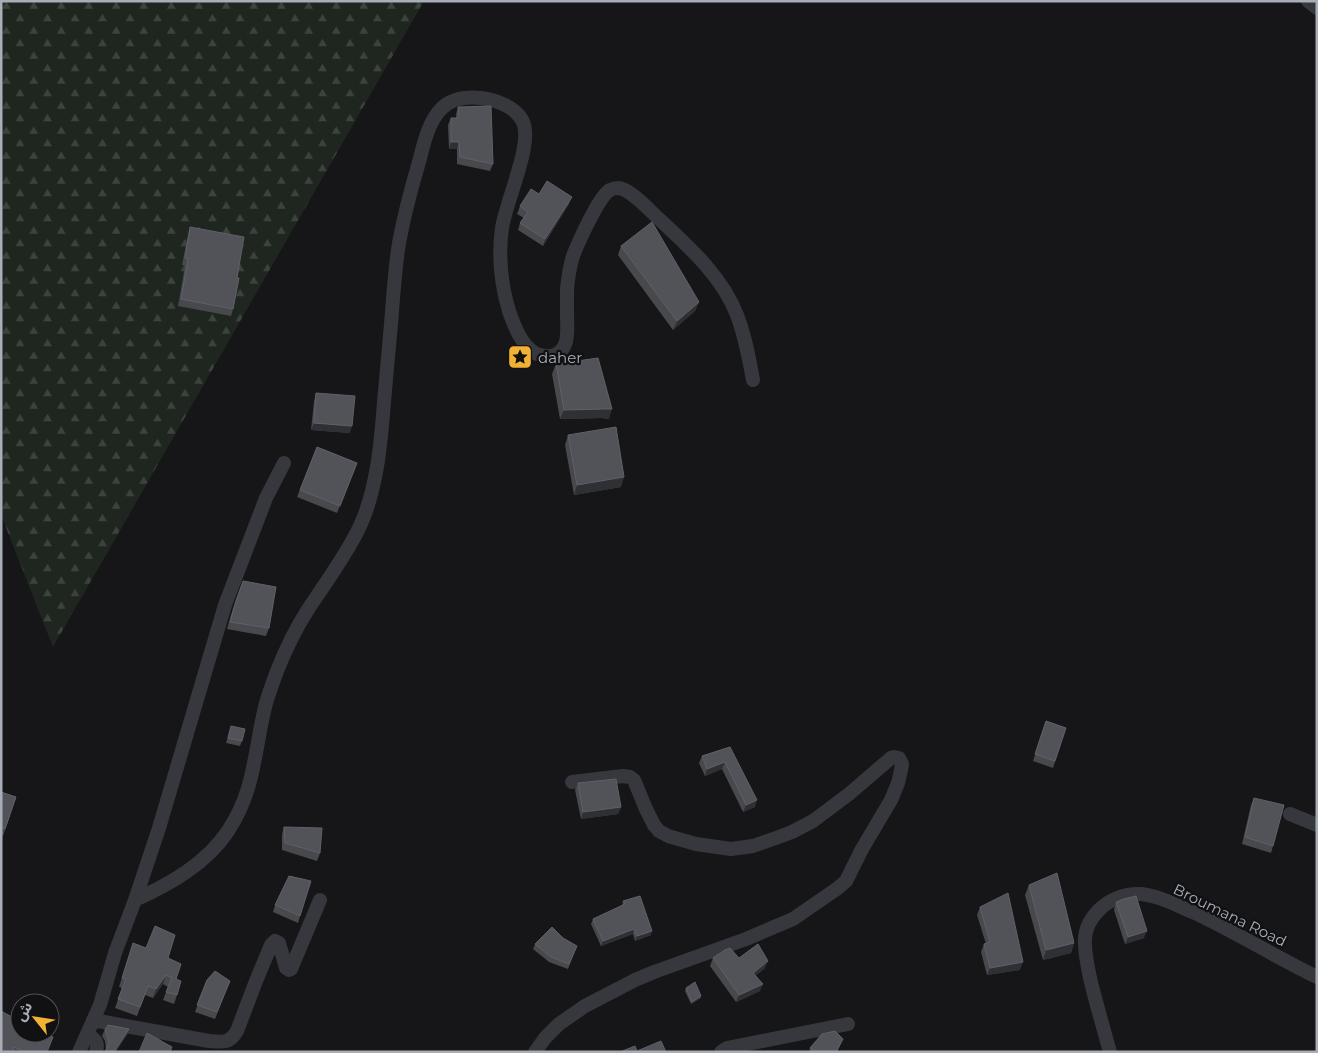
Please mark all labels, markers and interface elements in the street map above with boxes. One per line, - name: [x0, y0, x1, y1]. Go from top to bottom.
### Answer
- place icon: daher: [507, 344, 533, 370]
- place label: daher: [538, 348, 582, 367]
- street label: Broumana Road: [1170, 879, 1290, 951]
- north arrow: [10, 993, 60, 1043]
- text: ش: [11, 999, 36, 1024]

